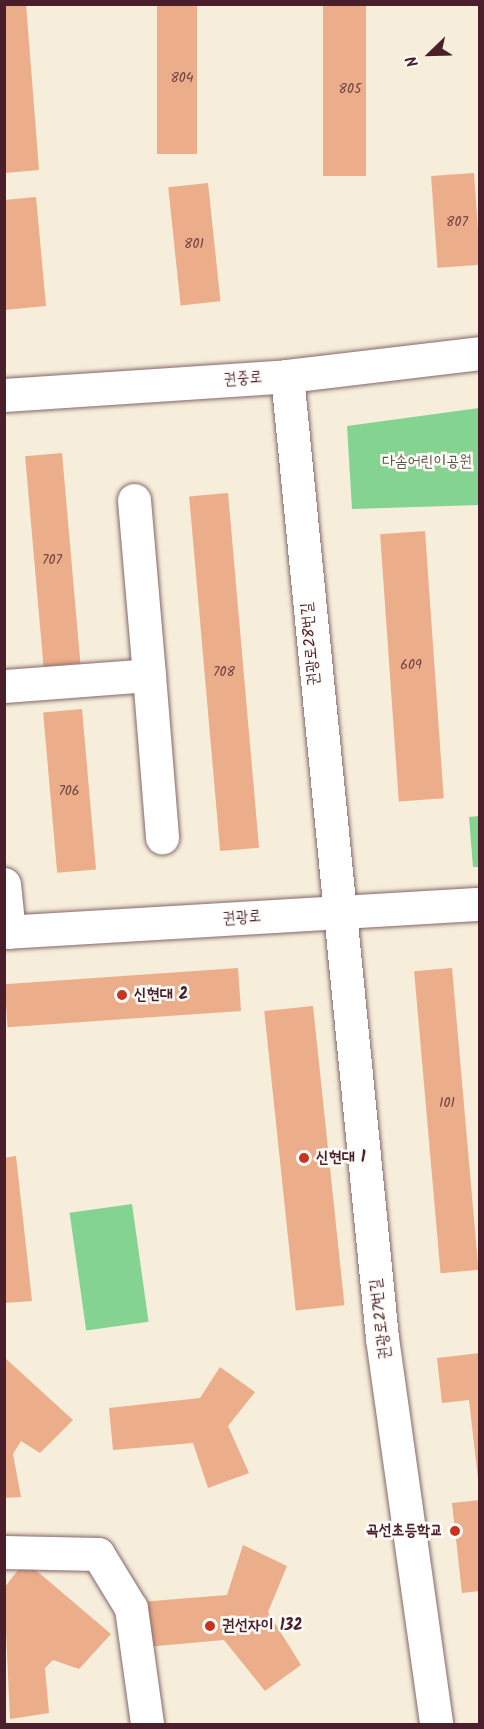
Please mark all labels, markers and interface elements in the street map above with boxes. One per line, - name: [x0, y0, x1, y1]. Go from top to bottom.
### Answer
- north arrow: [400, 24, 460, 84]
- text: N: [399, 52, 426, 71]
- house number: 804: [170, 70, 194, 86]
- house number: 805: [339, 81, 361, 97]
- house number: 807: [446, 214, 468, 230]
- house number: 801: [184, 236, 204, 252]
- street label: 권중로: [223, 368, 263, 390]
- park label: 다솜어린이공원: [382, 452, 472, 472]
- house number: 707: [42, 552, 62, 568]
- street label: 권광로28번길: [298, 602, 324, 686]
- house number: 609: [400, 657, 422, 673]
- house number: 708: [213, 664, 235, 680]
- house number: 706: [58, 783, 80, 799]
- street label: 권광로: [222, 907, 262, 929]
- place label: 신현대 2: [134, 985, 188, 1005]
- marker: 신현대 2: [115, 988, 129, 1002]
- house number: 101: [439, 1095, 455, 1111]
- place label: 신현대 1: [316, 1148, 366, 1168]
- marker: 신현대 1: [297, 1151, 311, 1165]
- street label: 권광로27번길: [367, 1278, 395, 1360]
- place label: 곡선초등학교: [366, 1521, 443, 1541]
- marker: 곡선초등학교: [448, 1524, 462, 1538]
- place label: 권선자이 132: [222, 1616, 303, 1636]
- marker: 권선자이 132: [203, 1619, 217, 1633]

